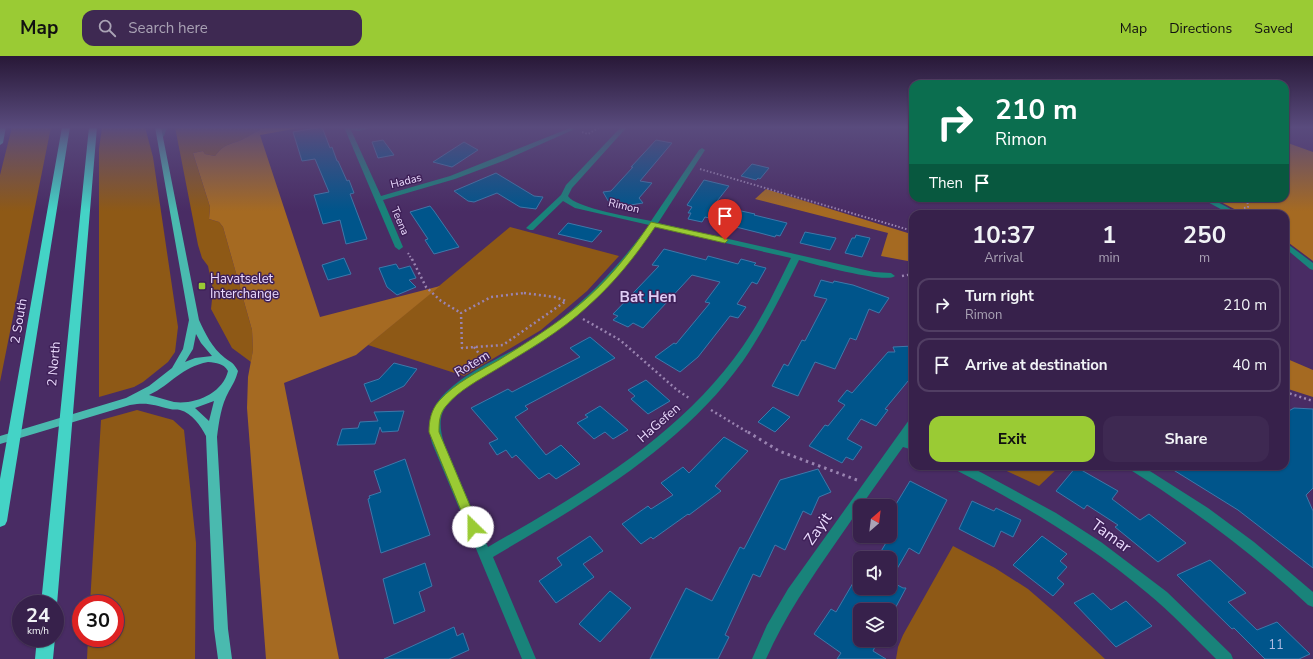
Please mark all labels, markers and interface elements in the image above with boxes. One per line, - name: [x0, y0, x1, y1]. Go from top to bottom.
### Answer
- search box: [82, 10, 362, 46]
- text: Map: [20, 15, 58, 41]
- icon: search: [96, 17, 118, 39]
- text: Search here: [128, 18, 208, 38]
- text: Map: [1120, 19, 1147, 38]
- text: Directions: [1169, 19, 1232, 38]
- text: Saved: [1254, 19, 1293, 38]
- text: 210 m: [995, 91, 1078, 129]
- icon: right: [929, 96, 981, 148]
- text: Rimon: [995, 127, 1047, 151]
- street label: Hadas: [389, 170, 423, 192]
- icon: arrive: [971, 172, 993, 194]
- text: Then: [929, 173, 963, 193]
- street label: Rimon: [607, 195, 641, 217]
- pin: [708, 199, 742, 240]
- street label: Teena: [387, 204, 413, 238]
- icon: arrive: [714, 205, 736, 227]
- text: 10:37: [972, 219, 1035, 251]
- text: 1: [1102, 219, 1116, 251]
- text: 250: [1183, 219, 1226, 251]
- text: Arrival: [984, 249, 1023, 267]
- text: min: [1098, 249, 1120, 267]
- text: m: [1199, 249, 1210, 267]
- place label: Havatselet Interchange: [210, 270, 279, 303]
- marker: Havatselet Interchange: [197, 281, 207, 291]
- text: Turn right: [965, 286, 1034, 306]
- district label: Bat Hen: [620, 287, 676, 307]
- icon: right: [931, 294, 953, 316]
- text: 210 m: [1223, 295, 1267, 315]
- street label: 2 South: [6, 297, 32, 345]
- text: Rimon: [965, 306, 1002, 324]
- street label: 2 North: [43, 341, 65, 387]
- street label: Rotem: [451, 346, 493, 382]
- icon: arrive: [931, 354, 953, 376]
- text: Arrive at destination: [965, 355, 1108, 375]
- text: 40 m: [1232, 355, 1267, 375]
- street label: HaGefen: [634, 399, 684, 447]
- button: Exit: [929, 416, 1095, 462]
- button: Share: [1103, 416, 1269, 462]
- north arrow: [853, 499, 897, 543]
- map controls: [853, 499, 897, 647]
- position arrow: [452, 506, 494, 548]
- street label: Zayit: [799, 508, 837, 550]
- street label: Tamar: [1086, 514, 1136, 558]
- button: sound: [853, 551, 897, 595]
- speed limit sign: 30: [72, 595, 124, 647]
- text: 24: [26, 602, 50, 629]
- button: layers: [853, 603, 897, 647]
- text: km/h: [27, 624, 49, 638]
- house number: 11: [1268, 636, 1284, 654]

